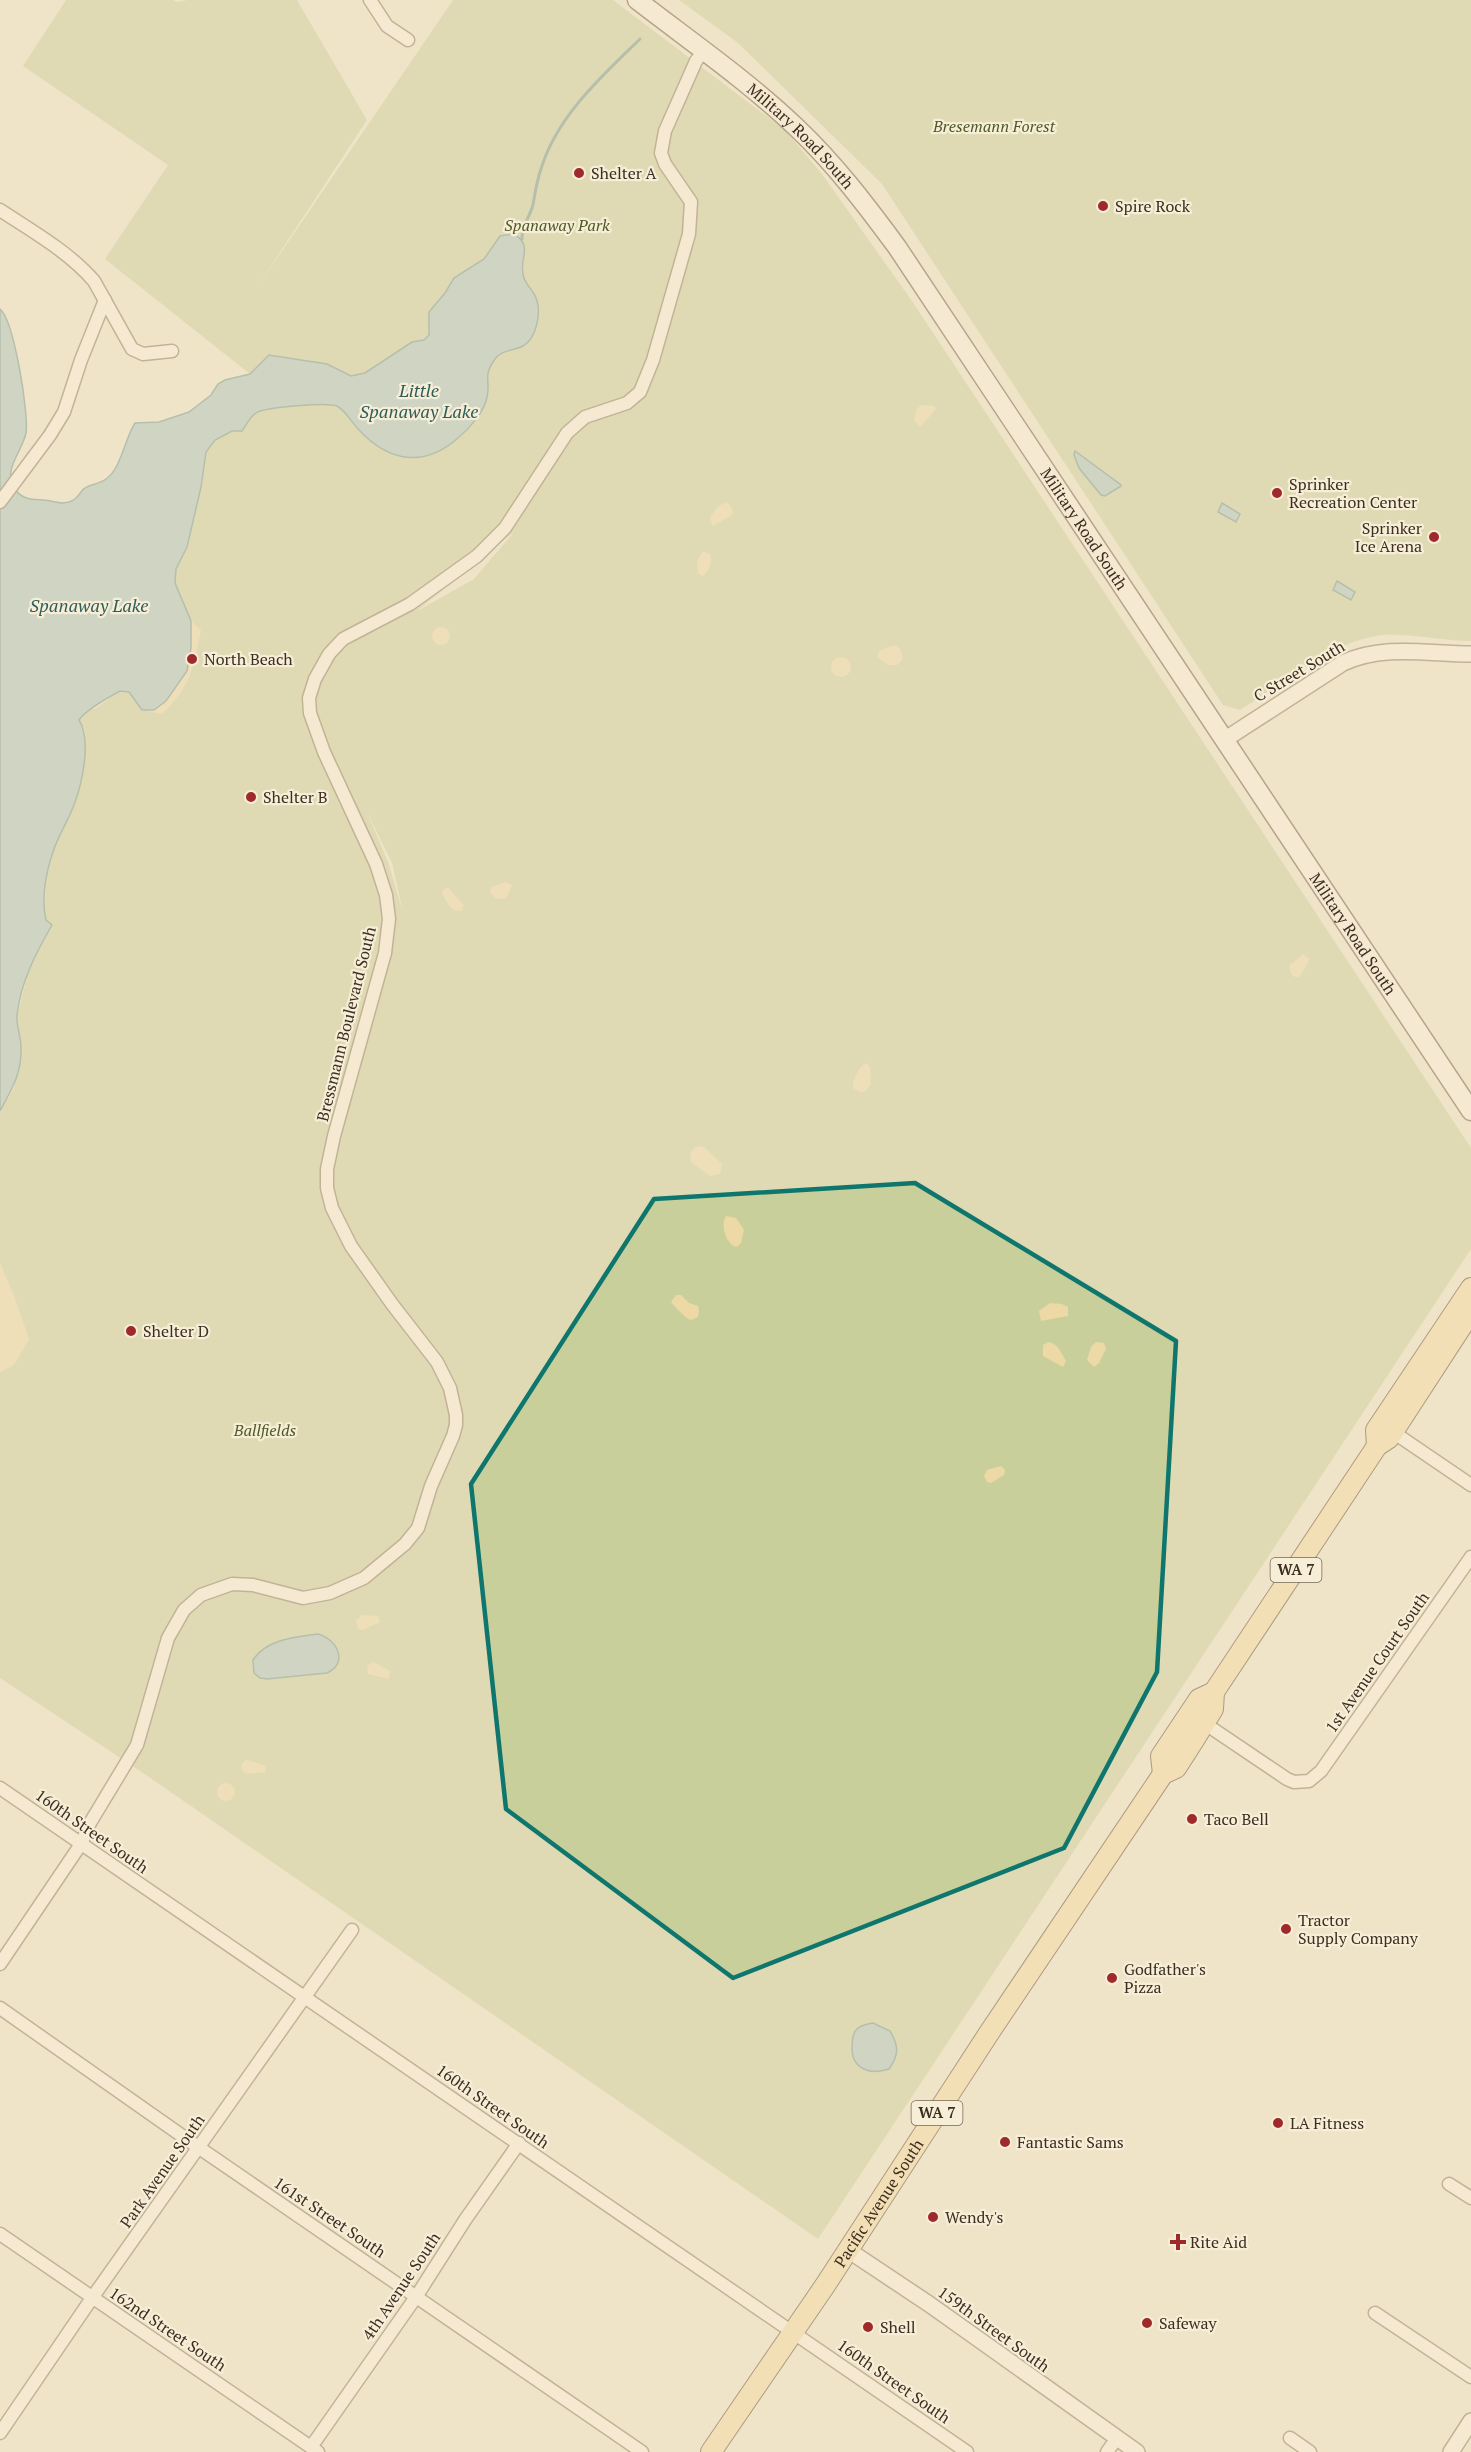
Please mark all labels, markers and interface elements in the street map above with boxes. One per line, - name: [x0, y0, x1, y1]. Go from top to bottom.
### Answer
- street label: Military Road South: [743, 78, 859, 194]
- park label: Bresemann Forest: [932, 115, 1056, 137]
- place label: Shelter A: [591, 162, 657, 184]
- marker: Shelter A: [572, 166, 586, 180]
- place label: Spire Rock: [1115, 195, 1191, 217]
- marker: Spire Rock: [1096, 199, 1110, 213]
- park label: Spanaway Park: [504, 214, 610, 236]
- water label: Little Spanaway Lake: [360, 378, 478, 423]
- street label: Military Road South: [1036, 463, 1133, 595]
- place label: Sprinker Recreation Center: [1289, 473, 1418, 513]
- marker: Sprinker Recreation Center: [1270, 486, 1284, 500]
- place label: Sprinker Ice Arena: [1355, 517, 1423, 557]
- marker: Sprinker Ice Arena: [1427, 530, 1441, 544]
- water label: Spanaway Lake: [30, 593, 148, 617]
- street label: C Street South: [1249, 635, 1349, 707]
- place label: North Beach: [204, 648, 293, 670]
- marker: North Beach: [185, 652, 199, 666]
- place label: Shelter B: [263, 786, 328, 808]
- marker: Shelter B: [244, 790, 258, 804]
- street label: Military Road South: [1305, 868, 1402, 1000]
- street label: Bressmann Boulevard South: [311, 924, 381, 1124]
- place label: Shelter D: [143, 1320, 209, 1342]
- marker: Shelter D: [124, 1324, 138, 1338]
- park label: Ballfields: [233, 1419, 297, 1441]
- road number: WA 7: [1270, 1558, 1322, 1582]
- street label: 1st Avenue Court South: [1320, 1587, 1434, 1737]
- street label: 160th Street South: [31, 1784, 153, 1879]
- place label: Taco Bell: [1204, 1808, 1269, 1830]
- marker: Taco Bell: [1185, 1812, 1199, 1826]
- place label: Tractor Supply Company: [1298, 1909, 1419, 1949]
- marker: Tractor Supply Company: [1279, 1922, 1293, 1936]
- place label: Godfather's Pizza: [1124, 1958, 1206, 1998]
- marker: Godfather's Pizza: [1105, 1971, 1119, 1985]
- street label: 160th Street South: [432, 2059, 554, 2154]
- road number: WA 7: [912, 2101, 962, 2125]
- street label: Park Avenue South: [115, 2109, 210, 2232]
- place label: LA Fitness: [1290, 2112, 1364, 2134]
- marker: LA Fitness: [1271, 2116, 1285, 2130]
- place label: Fantastic Sams: [1017, 2131, 1124, 2153]
- street label: Pacific Avenue South: [829, 2134, 929, 2272]
- marker: Fantastic Sams: [998, 2135, 1012, 2149]
- street label: 161st Street South: [270, 2171, 391, 2263]
- place label: Wendy's: [945, 2206, 1004, 2228]
- marker: Wendy's: [926, 2210, 940, 2224]
- street label: 4th Avenue South: [357, 2227, 446, 2344]
- place label: Rite Aid: [1190, 2231, 1247, 2253]
- marker: Rite Aid: [1171, 2235, 1185, 2249]
- street label: 159th Street South: [934, 2281, 1055, 2377]
- street label: 162nd Street South: [105, 2282, 231, 2377]
- place label: Safeway: [1159, 2312, 1218, 2334]
- place label: Shell: [880, 2316, 916, 2338]
- marker: Safeway: [1140, 2316, 1154, 2330]
- marker: Shell: [861, 2320, 875, 2334]
- street label: 160th Street South: [833, 2334, 955, 2429]

